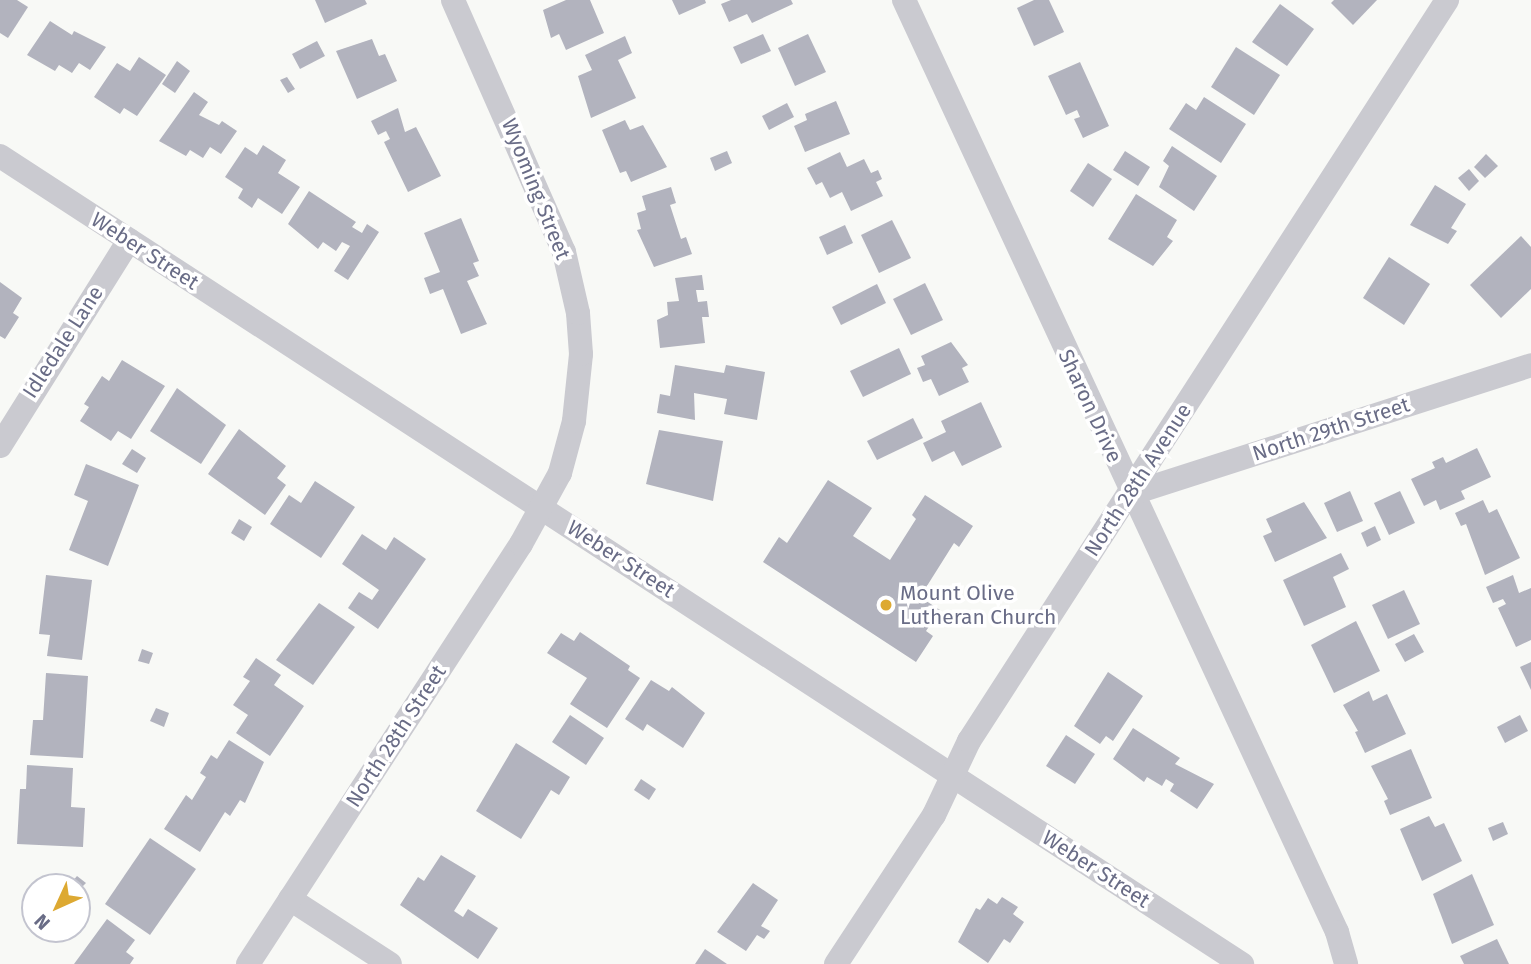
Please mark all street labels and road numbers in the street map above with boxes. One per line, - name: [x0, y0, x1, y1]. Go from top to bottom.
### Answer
- street label: Wyoming Street: [496, 115, 576, 263]
- street label: Weber Street: [86, 207, 204, 295]
- street label: Idledale Lane: [17, 281, 109, 403]
- street label: Sharon Drive: [1053, 345, 1127, 467]
- street label: North 29th Street: [1249, 392, 1413, 466]
- street label: North 28th Avenue: [1079, 399, 1197, 561]
- street label: Weber Street: [562, 515, 680, 603]
- street label: North 28th Street: [341, 660, 451, 812]
- street label: Weber Street: [1037, 825, 1155, 913]

